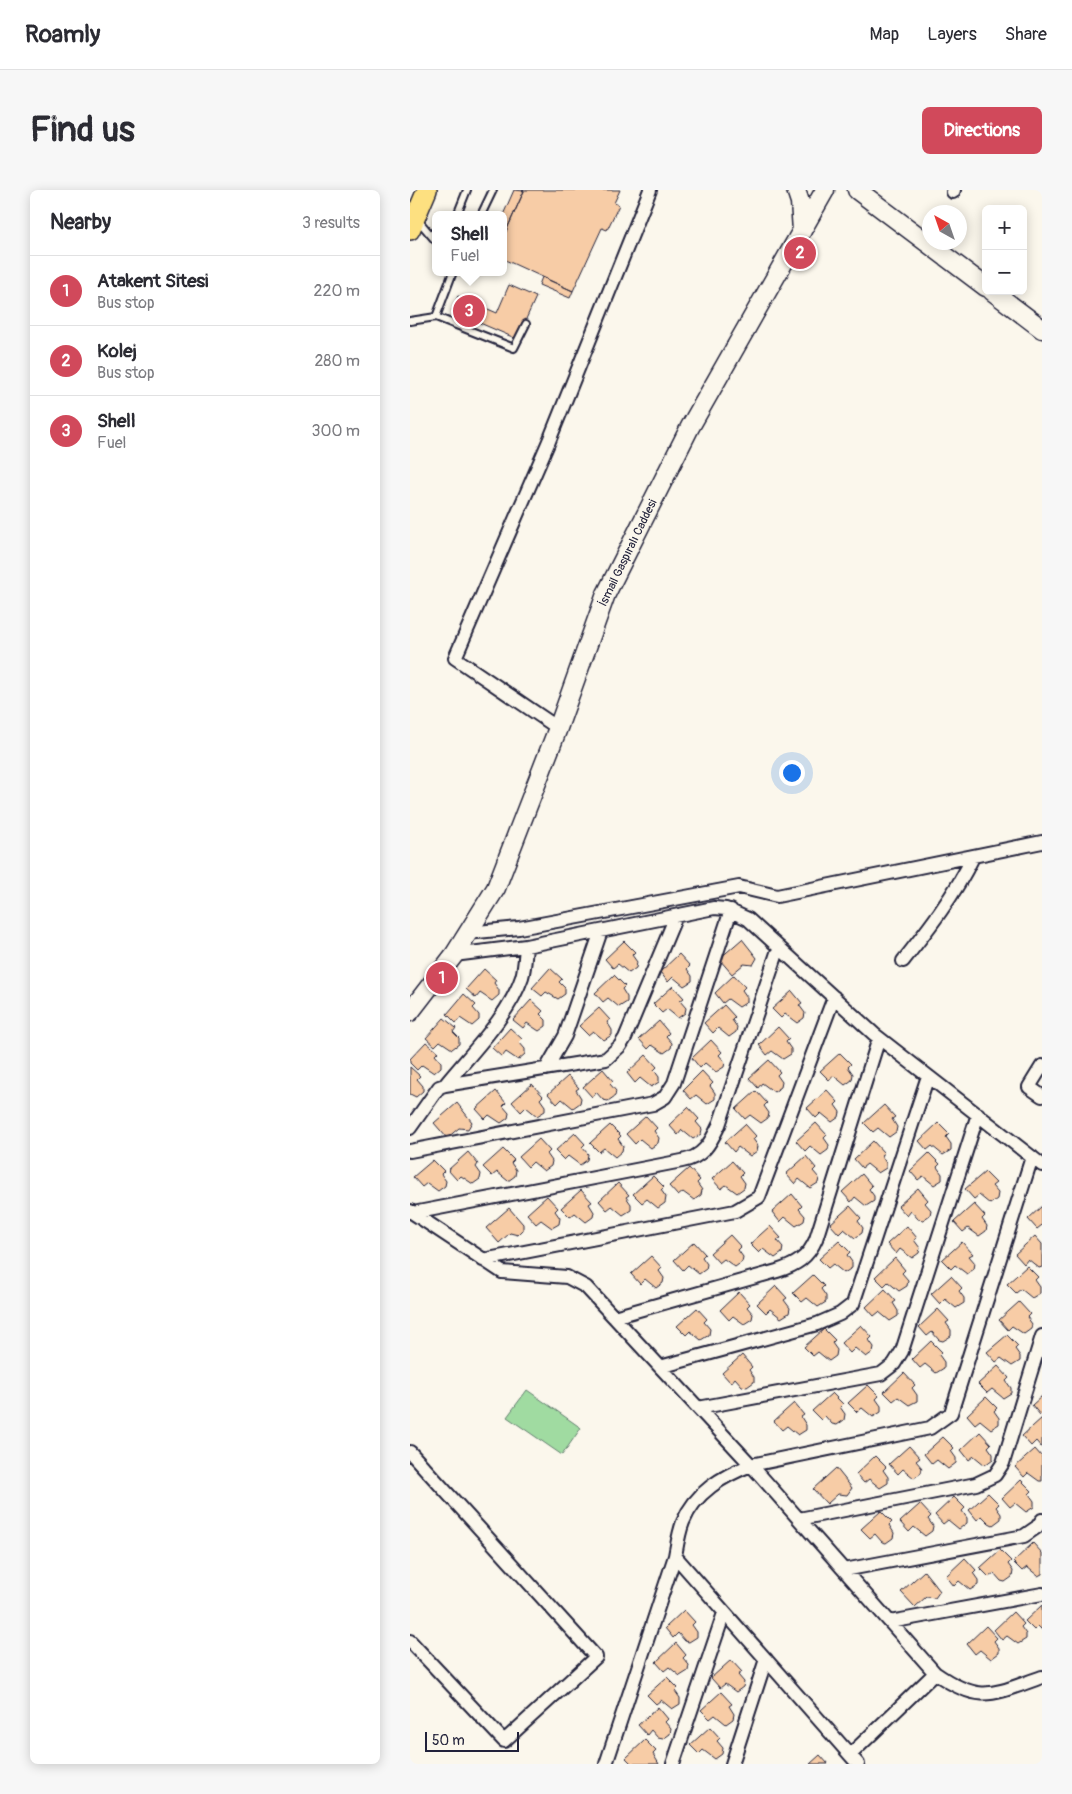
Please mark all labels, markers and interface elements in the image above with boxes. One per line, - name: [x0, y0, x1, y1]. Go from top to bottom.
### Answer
- text: Roamly: [25, 20, 100, 49]
- text: Map: [870, 23, 899, 46]
- text: Layers: [927, 23, 977, 46]
- text: Share: [1005, 23, 1047, 46]
- button: Directions: [922, 107, 1042, 154]
- text: Find us: [30, 108, 135, 152]
- north arrow: [922, 205, 967, 250]
- map controls: [982, 205, 1027, 295]
- button: +: [982, 205, 1027, 250]
- text: Nearby: [50, 209, 111, 236]
- popup: [432, 211, 507, 276]
- text: 3 results: [302, 213, 360, 233]
- text: Shell: [450, 222, 489, 246]
- pin: 2: [784, 234, 816, 272]
- text: Fuel: [450, 246, 480, 266]
- button: −: [982, 250, 1027, 295]
- text: Atakent Sitesi: [97, 269, 208, 293]
- text: 1: [63, 281, 69, 301]
- text: 220 m: [314, 281, 360, 301]
- pin: 3: [453, 292, 485, 330]
- text: Bus stop: [97, 293, 155, 313]
- text: Kolej: [97, 339, 137, 363]
- text: 2: [62, 351, 70, 371]
- text: 280 m: [314, 351, 360, 371]
- text: Bus stop: [97, 363, 155, 383]
- text: Shell: [97, 409, 135, 433]
- text: 3: [62, 421, 70, 441]
- text: 300 m: [312, 421, 360, 441]
- text: Fuel: [97, 433, 126, 453]
- street label: İsmail Gaspıralı Caddesi: [595, 497, 660, 609]
- your location: [779, 760, 805, 786]
- pin: 1: [426, 959, 458, 997]
- scale bar: [425, 1729, 519, 1752]
- text: 50 m: [432, 1732, 465, 1749]

